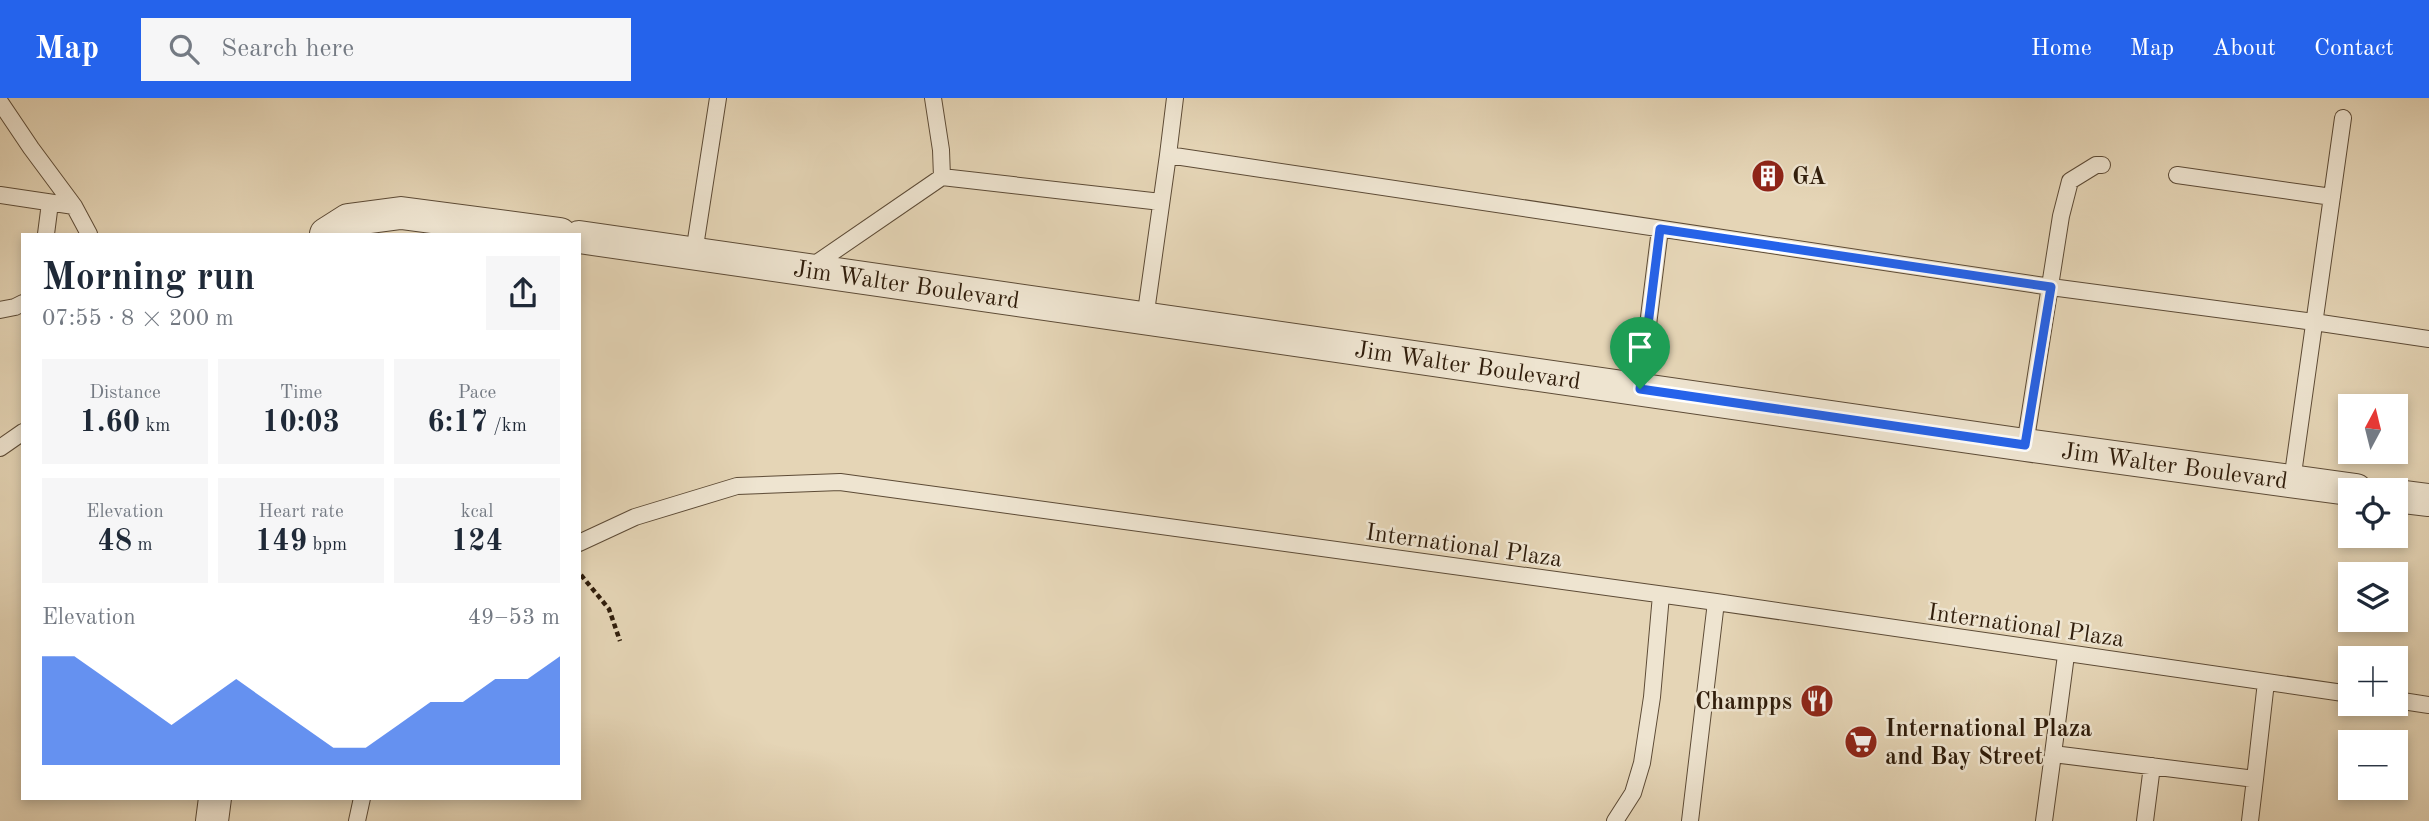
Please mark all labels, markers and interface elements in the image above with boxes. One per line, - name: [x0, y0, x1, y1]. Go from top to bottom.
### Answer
- search box: [141, 18, 631, 81]
- icon: search: [165, 30, 203, 68]
- text: Map: [35, 33, 99, 66]
- text: Search here: [221, 36, 354, 62]
- text: Home: [2031, 37, 2092, 61]
- text: Map: [2130, 37, 2174, 61]
- text: About: [2212, 37, 2276, 61]
- text: Contact: [2314, 37, 2394, 61]
- building icon: GA: [1749, 157, 1787, 195]
- place label: GA: [1792, 166, 1826, 190]
- button: share: [486, 256, 560, 330]
- street label: Jim Walter Boulevard: [792, 258, 1021, 314]
- text: Morning run: [42, 260, 255, 298]
- text: 07:55 · 8 × 200 m: [42, 307, 234, 330]
- pin: [1610, 317, 1670, 389]
- icon: arrive: [1621, 328, 1659, 366]
- street label: Jim Walter Boulevard: [1353, 339, 1582, 395]
- text: Distance: [89, 384, 161, 403]
- text: Time: [280, 384, 322, 403]
- text: Pace: [458, 384, 496, 403]
- north arrow: [2338, 394, 2408, 464]
- map controls: [2338, 394, 2408, 800]
- text: 1.60: [80, 408, 140, 438]
- text: 10:03: [262, 408, 340, 438]
- text: 6:17: [427, 408, 488, 438]
- text: km: [140, 417, 170, 436]
- text: /km: [488, 417, 527, 436]
- street label: Jim Walter Boulevard: [2060, 440, 2289, 495]
- button: locate: [2338, 478, 2408, 548]
- text: Elevation: [86, 503, 164, 522]
- text: Heart rate: [258, 503, 344, 522]
- text: kcal: [461, 503, 493, 522]
- street label: International Plaza: [1364, 521, 1564, 573]
- text: 48: [97, 527, 132, 557]
- text: 149: [255, 527, 307, 557]
- text: 124: [451, 527, 503, 557]
- text: m: [132, 536, 153, 555]
- text: bpm: [307, 536, 347, 555]
- button: layers: [2338, 562, 2408, 632]
- street label: International Plaza: [1926, 601, 2126, 653]
- text: Elevation: [42, 606, 136, 629]
- text: 49–53 m: [468, 606, 560, 629]
- button: +: [2338, 646, 2408, 716]
- restaurant icon: Champps: [1798, 682, 1836, 720]
- place label: Champps: [1695, 691, 1792, 715]
- place label: International Plaza and Bay Street: [1885, 718, 2092, 770]
- supermarket icon: International Plaza and Bay Street: [1842, 723, 1880, 761]
- button: −: [2338, 730, 2408, 800]

